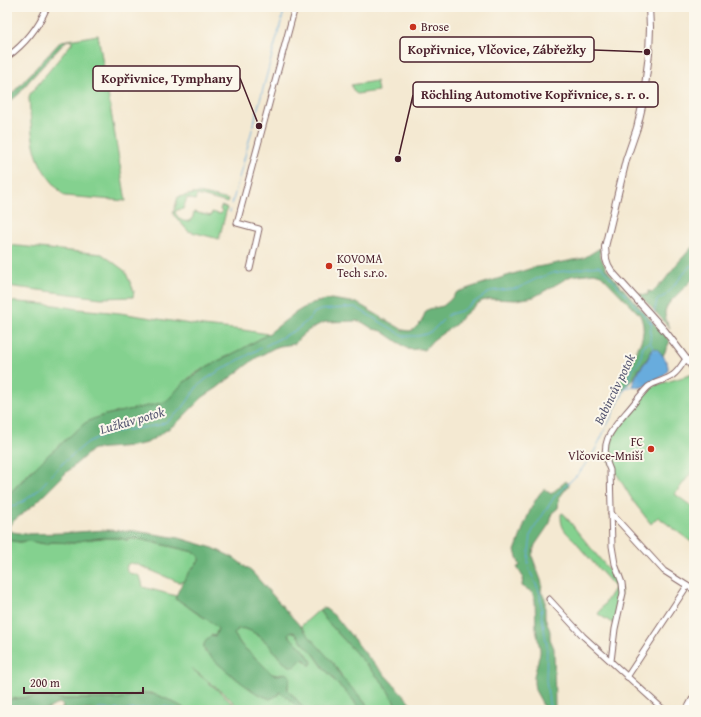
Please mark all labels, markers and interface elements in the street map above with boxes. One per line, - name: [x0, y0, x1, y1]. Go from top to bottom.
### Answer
- place label: Brose: [421, 18, 449, 35]
- marker: Brose: [408, 22, 418, 32]
- callout: Kopřivnice, Vlčovice, Zábřežky: [400, 37, 594, 62]
- text: Kopřivnice, Vlčovice, Zábřežky: [408, 40, 587, 59]
- callout: Kopřivnice, Tymphany: [93, 66, 240, 91]
- text: Kopřivnice, Tymphany: [101, 69, 233, 88]
- callout: Röchling Automotive Kopřivnice, s. r. o.: [413, 82, 658, 107]
- text: Röchling Automotive Kopřivnice, s. r. o.: [421, 85, 649, 104]
- place label: KOVOMA Tech s.r.o.: [337, 250, 387, 281]
- marker: KOVOMA Tech s.r.o.: [324, 261, 334, 271]
- water label: Babincův potok: [589, 351, 640, 429]
- water label: Lužkův potok: [97, 402, 167, 439]
- place label: FC Vlčovice-Mniší: [568, 433, 644, 464]
- marker: FC Vlčovice-Mniší: [646, 444, 656, 454]
- scale bar: [24, 669, 143, 695]
- text: 200 m: [30, 674, 60, 691]

